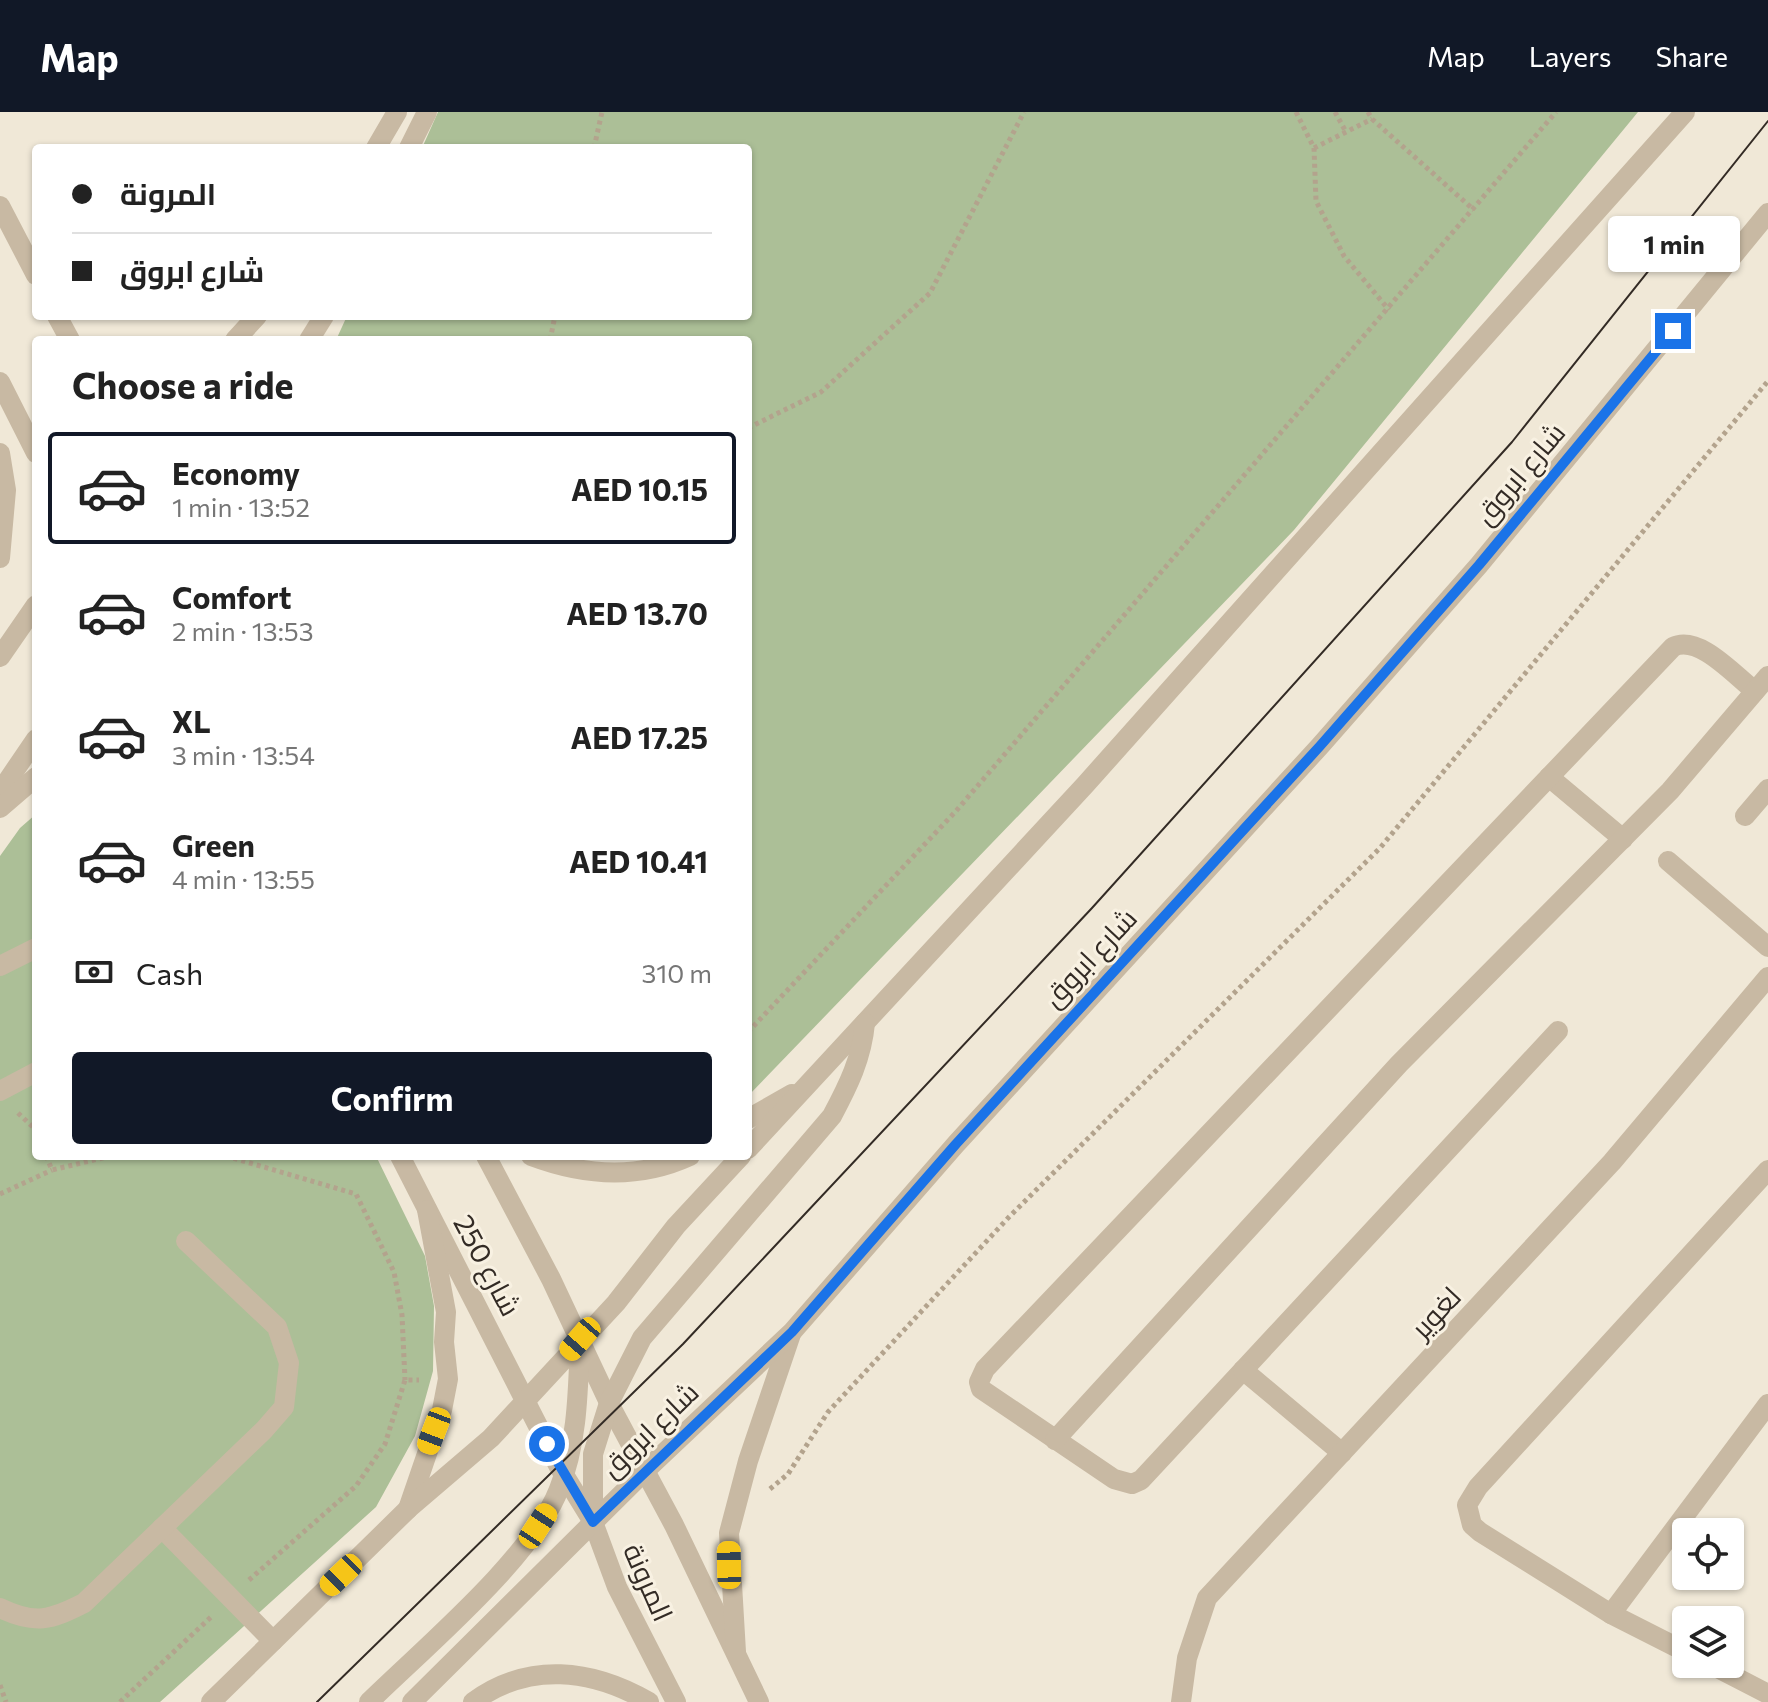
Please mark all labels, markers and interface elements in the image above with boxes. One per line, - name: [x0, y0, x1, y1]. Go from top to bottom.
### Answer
- text: Map: [40, 33, 119, 80]
- text: Map: [1427, 39, 1485, 73]
- text: Layers: [1529, 39, 1611, 73]
- text: Share: [1655, 39, 1728, 73]
- text: المرونة: [120, 174, 216, 211]
- callout: 1 min: [1607, 215, 1739, 271]
- text: 1 min: [1643, 228, 1705, 259]
- text: شارع ابروق: [120, 251, 264, 288]
- route end: [1655, 313, 1691, 349]
- text: Choose a ride: [72, 362, 293, 406]
- street label: شارع ابروق: [1467, 415, 1574, 533]
- icon: car: [76, 452, 148, 524]
- text: Economy: [172, 454, 300, 491]
- text: AED 10.15: [571, 470, 708, 507]
- text: 1 min · 13:52: [172, 491, 310, 522]
- icon: car: [76, 576, 148, 648]
- text: Comfort: [172, 578, 291, 615]
- text: AED 13.70: [566, 594, 708, 631]
- text: 2 min · 13:53: [172, 615, 314, 646]
- icon: car: [76, 700, 148, 772]
- text: XL: [172, 702, 211, 739]
- text: AED 17.25: [571, 718, 708, 755]
- text: 3 min · 13:54: [172, 739, 315, 770]
- icon: car: [76, 824, 148, 896]
- text: Green: [172, 826, 255, 863]
- text: AED 10.41: [569, 842, 708, 879]
- text: 4 min · 13:55: [172, 863, 315, 894]
- street label: شارع ابروق: [1035, 901, 1145, 1015]
- icon: cash: [72, 950, 116, 994]
- text: Cash: [136, 954, 203, 991]
- text: 310 m: [641, 957, 712, 988]
- button: Confirm: [72, 1052, 712, 1144]
- street label: شارع 250: [445, 1209, 529, 1323]
- street label: لغوير: [1402, 1279, 1467, 1346]
- car: [555, 1313, 605, 1365]
- street label: شارع ابروق: [593, 1374, 707, 1486]
- car: [414, 1404, 454, 1458]
- route start: [529, 1426, 565, 1462]
- car: [515, 1499, 561, 1553]
- map controls: [1672, 1518, 1744, 1678]
- button: locate: [1672, 1518, 1744, 1590]
- street label: المرونة: [617, 1538, 681, 1626]
- car: [717, 1541, 741, 1589]
- car: [315, 1550, 367, 1600]
- button: layers: [1672, 1606, 1744, 1678]

